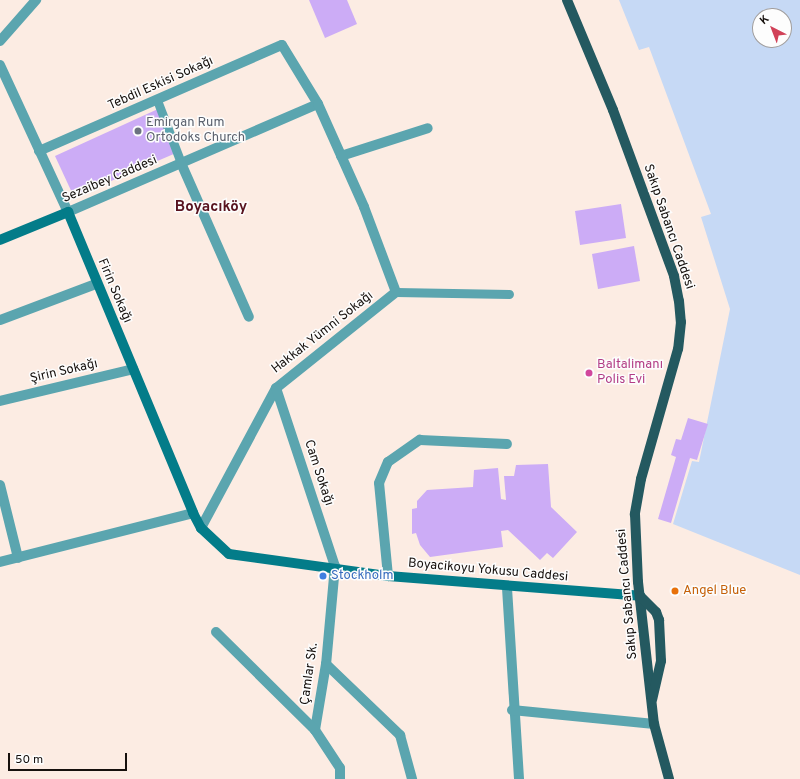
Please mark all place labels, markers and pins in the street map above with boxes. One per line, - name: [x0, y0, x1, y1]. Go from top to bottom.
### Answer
- place label: Emirgan Rum Ortodoks Church: [146, 116, 245, 147]
- marker: Emirgan Rum Ortodoks Church: [133, 126, 143, 136]
- place label: Baltalimanı Polis Evi: [597, 358, 663, 389]
- marker: Baltalimanı Polis Evi: [584, 368, 594, 378]
- place label: Stockholm: [331, 568, 393, 584]
- marker: Stockholm: [318, 571, 328, 581]
- place label: Angel Blue: [683, 583, 746, 599]
- marker: Angel Blue: [670, 586, 680, 596]

